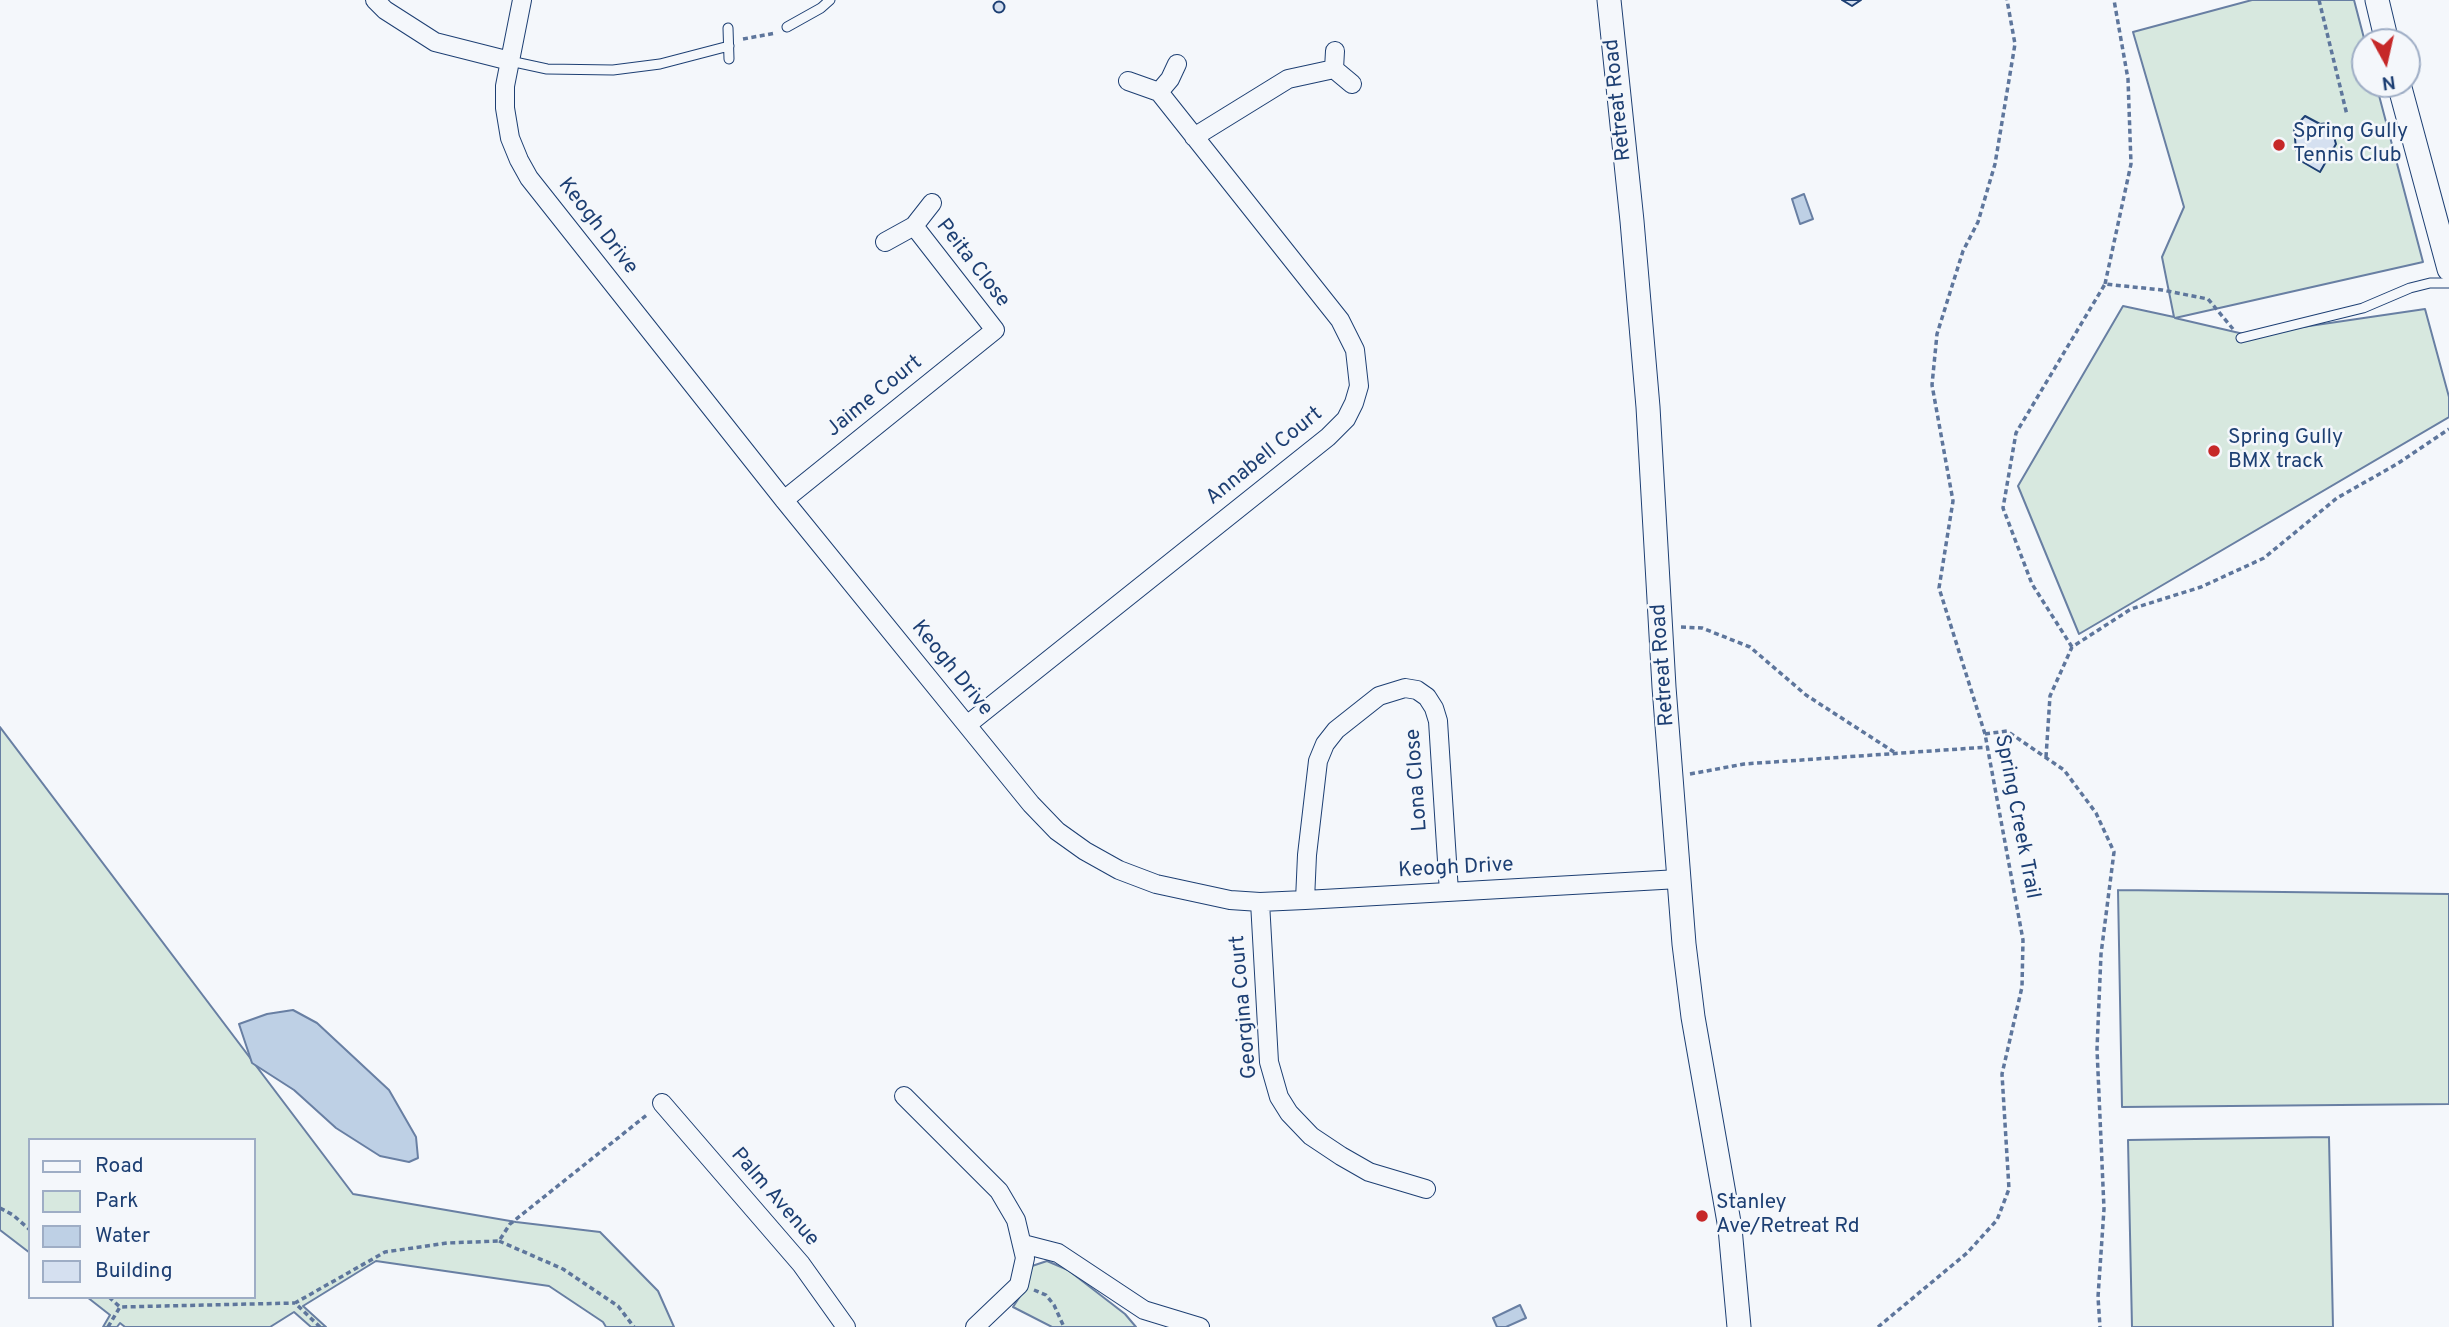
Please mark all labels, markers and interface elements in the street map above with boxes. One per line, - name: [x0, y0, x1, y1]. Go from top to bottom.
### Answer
- north arrow: [2351, 28, 2421, 98]
- street label: Retreat Road: [1600, 38, 1638, 162]
- text: N: [2380, 69, 2397, 95]
- place label: Spring Gully Tennis Club: [2293, 120, 2408, 170]
- marker: Spring Gully Tennis Club: [2271, 137, 2287, 153]
- street label: Keogh Drive: [552, 174, 642, 280]
- street label: Peita Close: [930, 215, 1014, 313]
- street label: Jaime Court: [822, 351, 928, 443]
- street label: Annabell Court: [1202, 402, 1328, 512]
- place label: Spring Gully BMX track: [2228, 426, 2343, 476]
- marker: Spring Gully BMX track: [2206, 443, 2222, 459]
- street label: Retreat Road: [1647, 603, 1681, 727]
- street label: Keogh Drive: [905, 616, 997, 722]
- street label: Lona Close: [1402, 728, 1434, 832]
- street label: Spring Creek Trail: [1988, 733, 2044, 901]
- street label: Keogh Drive: [1398, 853, 1514, 885]
- street label: Georgina Court: [1226, 934, 1264, 1080]
- legend: [28, 1138, 256, 1299]
- street label: Palm Avenue: [724, 1144, 824, 1252]
- text: Road: [95, 1153, 144, 1180]
- text: Park: [95, 1188, 138, 1215]
- place label: Stanley Ave/Retreat Rd: [1716, 1191, 1860, 1241]
- marker: Stanley Ave/Retreat Rd: [1694, 1208, 1710, 1224]
- text: Water: [95, 1223, 150, 1250]
- text: Building: [95, 1258, 173, 1285]

